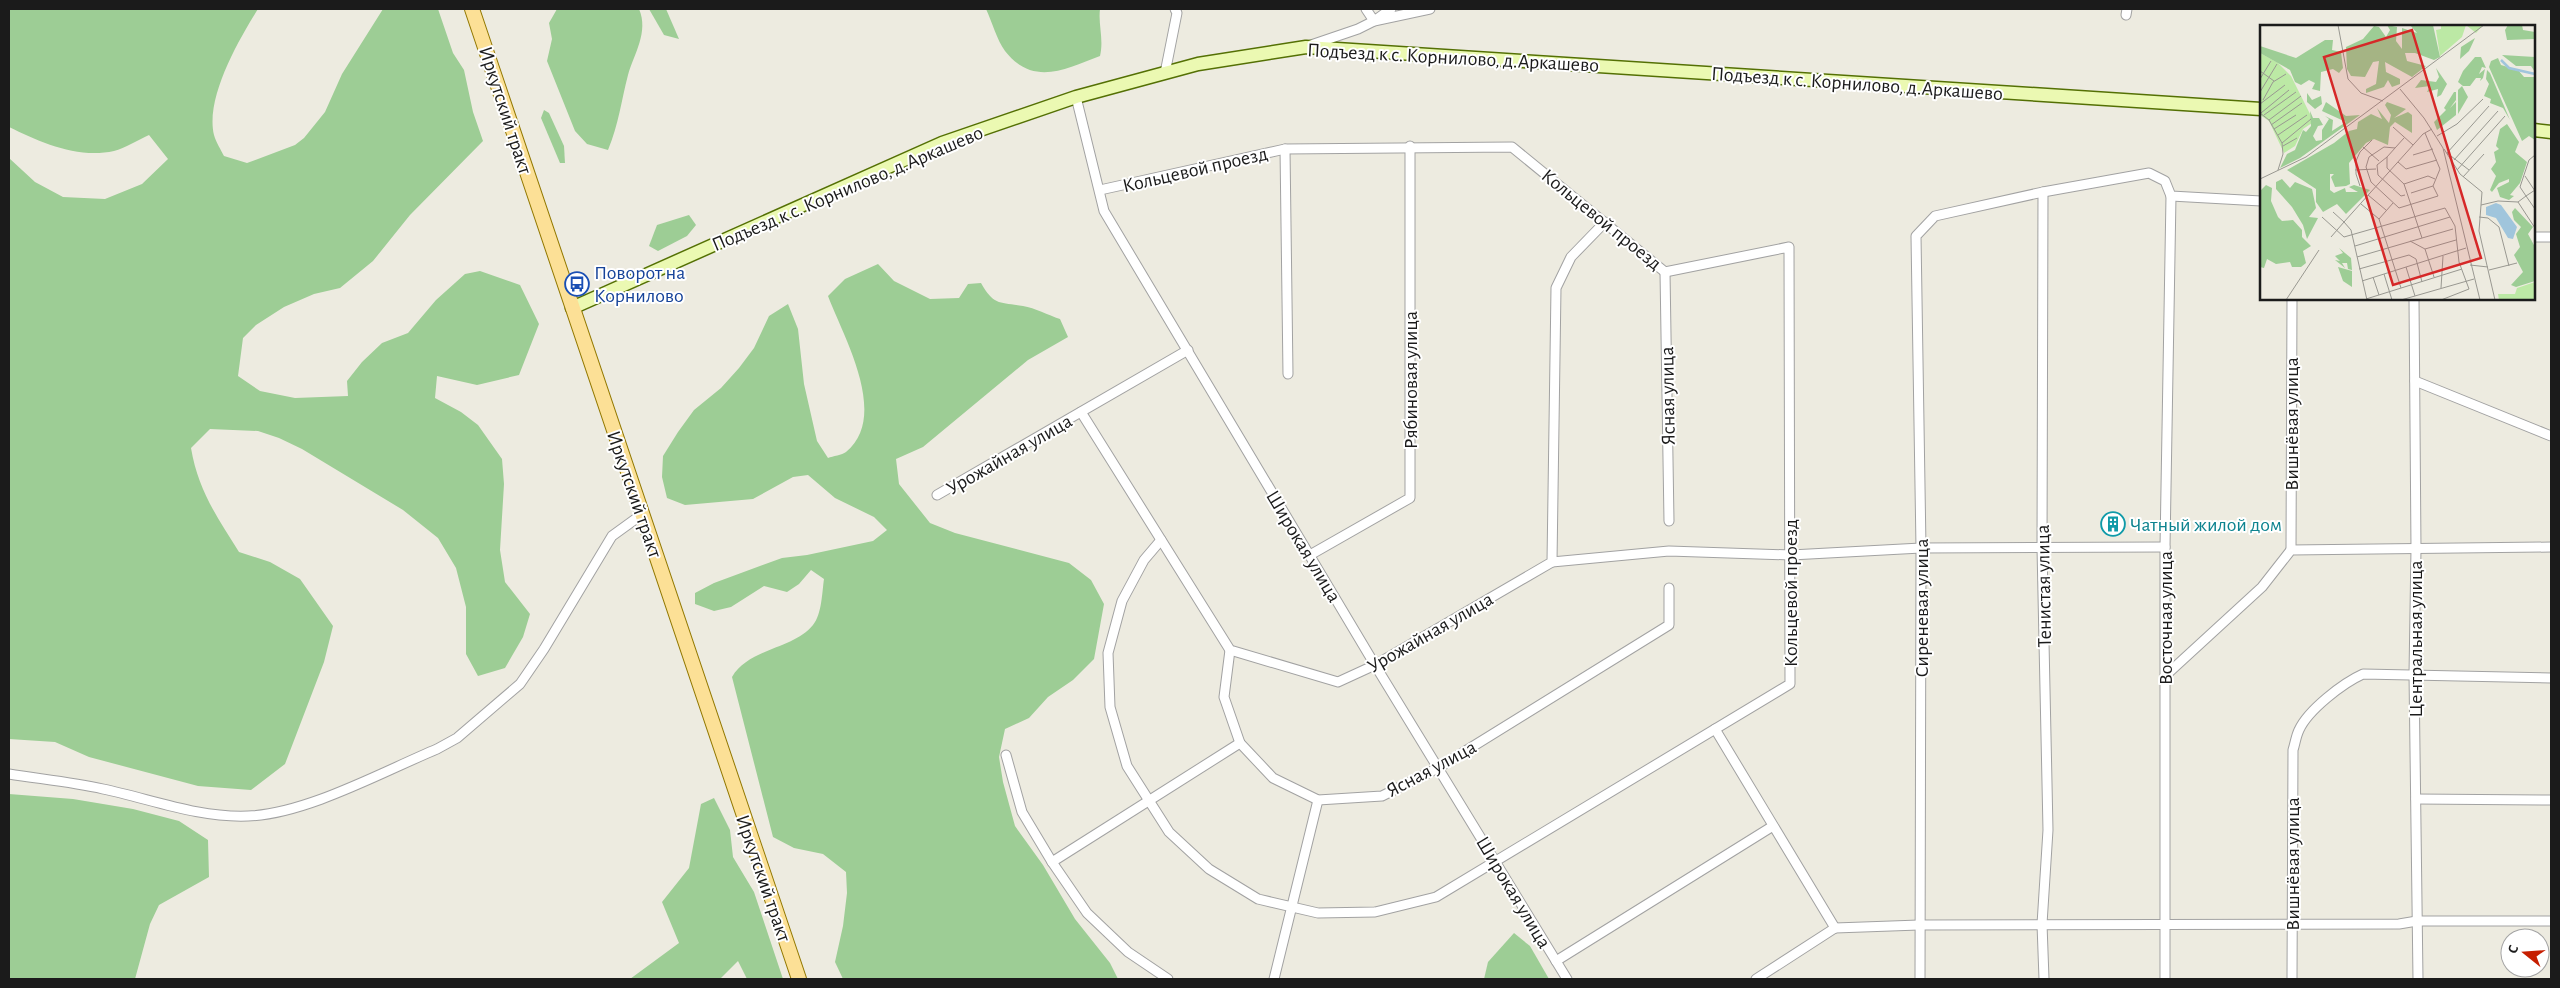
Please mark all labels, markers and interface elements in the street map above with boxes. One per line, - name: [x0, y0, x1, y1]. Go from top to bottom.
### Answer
- inset map: [2260, 25, 2535, 300]
- street label: Подъезд к с. Корнилово, д.Аркашево: [1306, 40, 1599, 76]
- street label: Иркутский тракт: [475, 44, 535, 177]
- street label: Подъезд к с. Корнилово, д.Аркашево: [1710, 64, 2003, 104]
- street label: Подъезд к с. Корнилово, д.Аркашево: [709, 123, 986, 255]
- street label: Кольцевой проезд: [1121, 144, 1270, 196]
- street label: Кольцевой проезд: [1537, 165, 1665, 274]
- place label: Поворот на Корнилово: [594, 263, 685, 306]
- bus stop icon: Поворот на Корнилово: [564, 271, 590, 297]
- street label: Рябиновая улица: [1401, 311, 1421, 449]
- street label: Ясная улица: [1657, 346, 1679, 446]
- street label: Вишнёвая улица: [2282, 357, 2302, 491]
- street label: Урожайная улица: [943, 411, 1076, 499]
- street label: Иркутский тракт: [603, 428, 665, 561]
- street label: Широкая улица: [1262, 487, 1344, 606]
- building icon: Чатный жилой дом: [2100, 511, 2126, 537]
- place label: Чатный жилой дом: [2130, 515, 2282, 535]
- street label: Кольцевой проезд: [1781, 519, 1801, 667]
- street label: Тенистая улица: [2033, 524, 2055, 648]
- street label: Сиреневая улица: [1912, 538, 1932, 678]
- street label: Восточная улица: [2156, 551, 2176, 685]
- street label: Центральная улица: [2406, 560, 2426, 718]
- street label: Урожайная улица: [1364, 589, 1497, 677]
- street label: Ясная улица: [1383, 737, 1480, 801]
- street label: Вишнёвая улица: [2283, 797, 2303, 931]
- street label: Иркутский тракт: [732, 812, 794, 945]
- street label: Широкая улица: [1472, 833, 1554, 952]
- north arrow: [2500, 928, 2550, 978]
- text: С: [2506, 944, 2521, 955]

